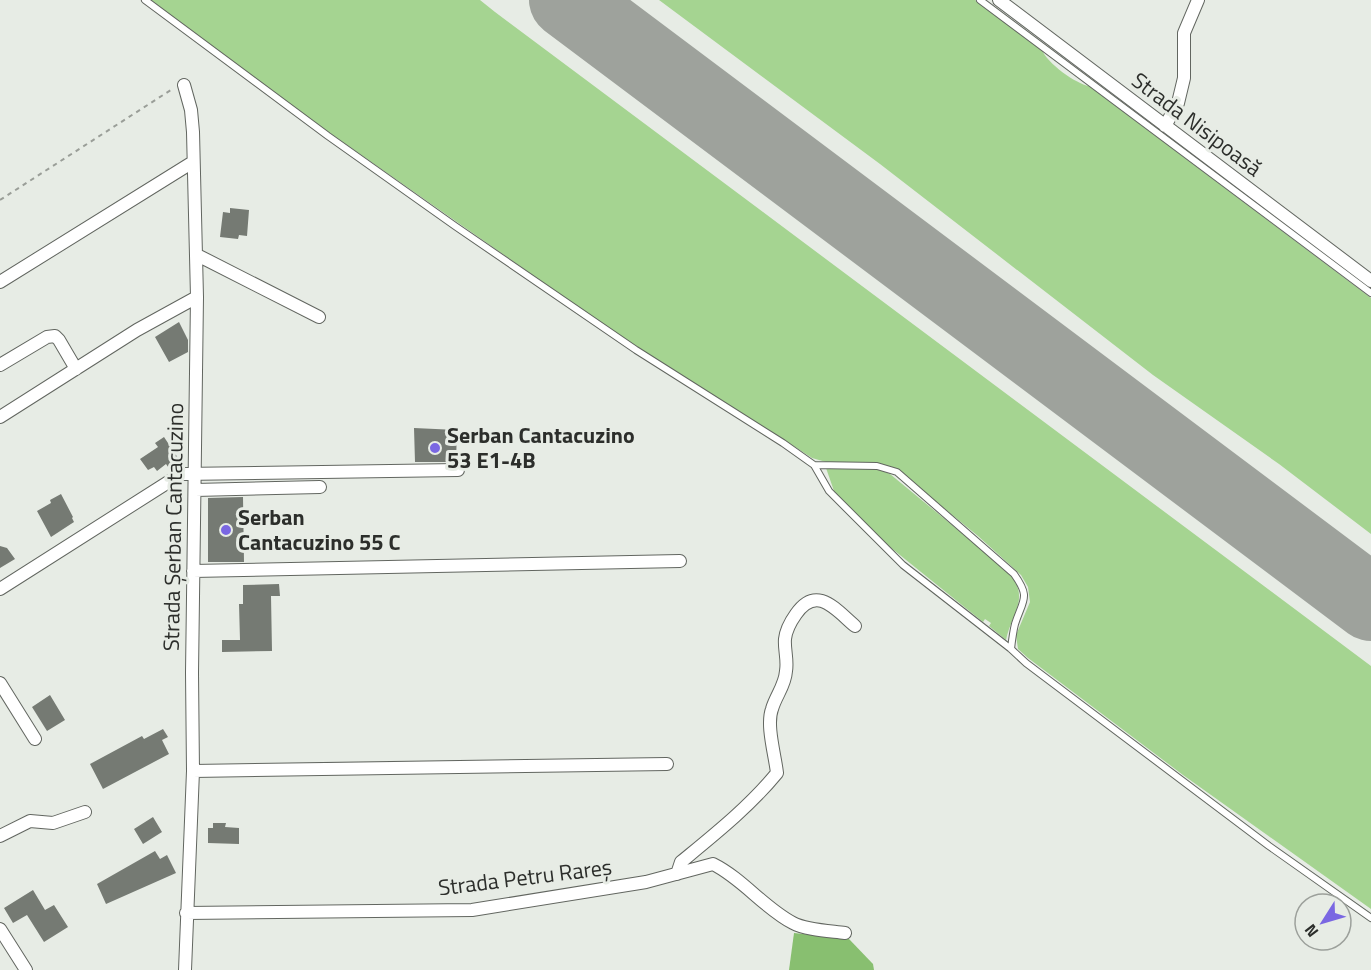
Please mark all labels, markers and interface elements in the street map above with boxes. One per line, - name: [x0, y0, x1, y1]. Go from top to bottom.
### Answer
- street label: Strada Nisipoasă: [1125, 64, 1269, 184]
- street label: Strada Șerban Cantacuzino: [154, 402, 192, 652]
- place label: Serban Cantacuzino 53 E1-4B: [447, 418, 635, 477]
- marker: Serban Cantacuzino 53 E1-4B: [428, 441, 442, 455]
- place label: Serban Cantacuzino 55 C: [238, 500, 400, 559]
- marker: Serban Cantacuzino 55 C: [219, 523, 233, 537]
- street label: Strada Petru Rareș: [436, 849, 614, 905]
- north arrow: [1293, 892, 1353, 952]
- text: N: [1298, 919, 1324, 943]

